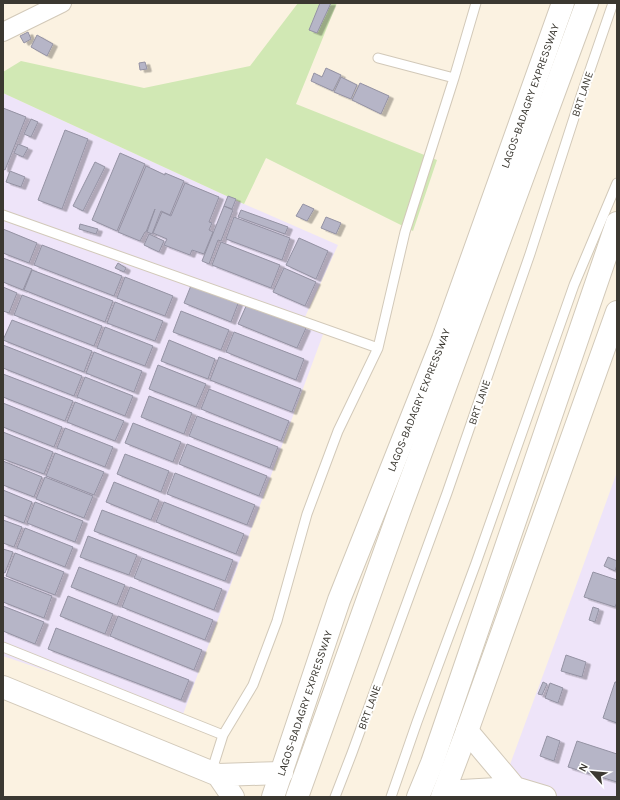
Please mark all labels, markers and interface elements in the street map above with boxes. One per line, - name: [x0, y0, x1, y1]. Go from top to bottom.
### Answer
- street label: LAGOS-BADAGRY EXPRESSWAY: [499, 22, 562, 170]
- street label: BRT LANE: [569, 70, 596, 118]
- street label: LAGOS-BADAGRY EXPRESSWAY: [385, 327, 453, 474]
- street label: BRT LANE: [466, 378, 493, 426]
- street label: LAGOS-BADAGRY EXPRESSWAY: [275, 629, 335, 778]
- street label: BRT LANE: [355, 683, 384, 731]
- north arrow: [572, 752, 612, 792]
- text: N: [576, 761, 591, 774]

